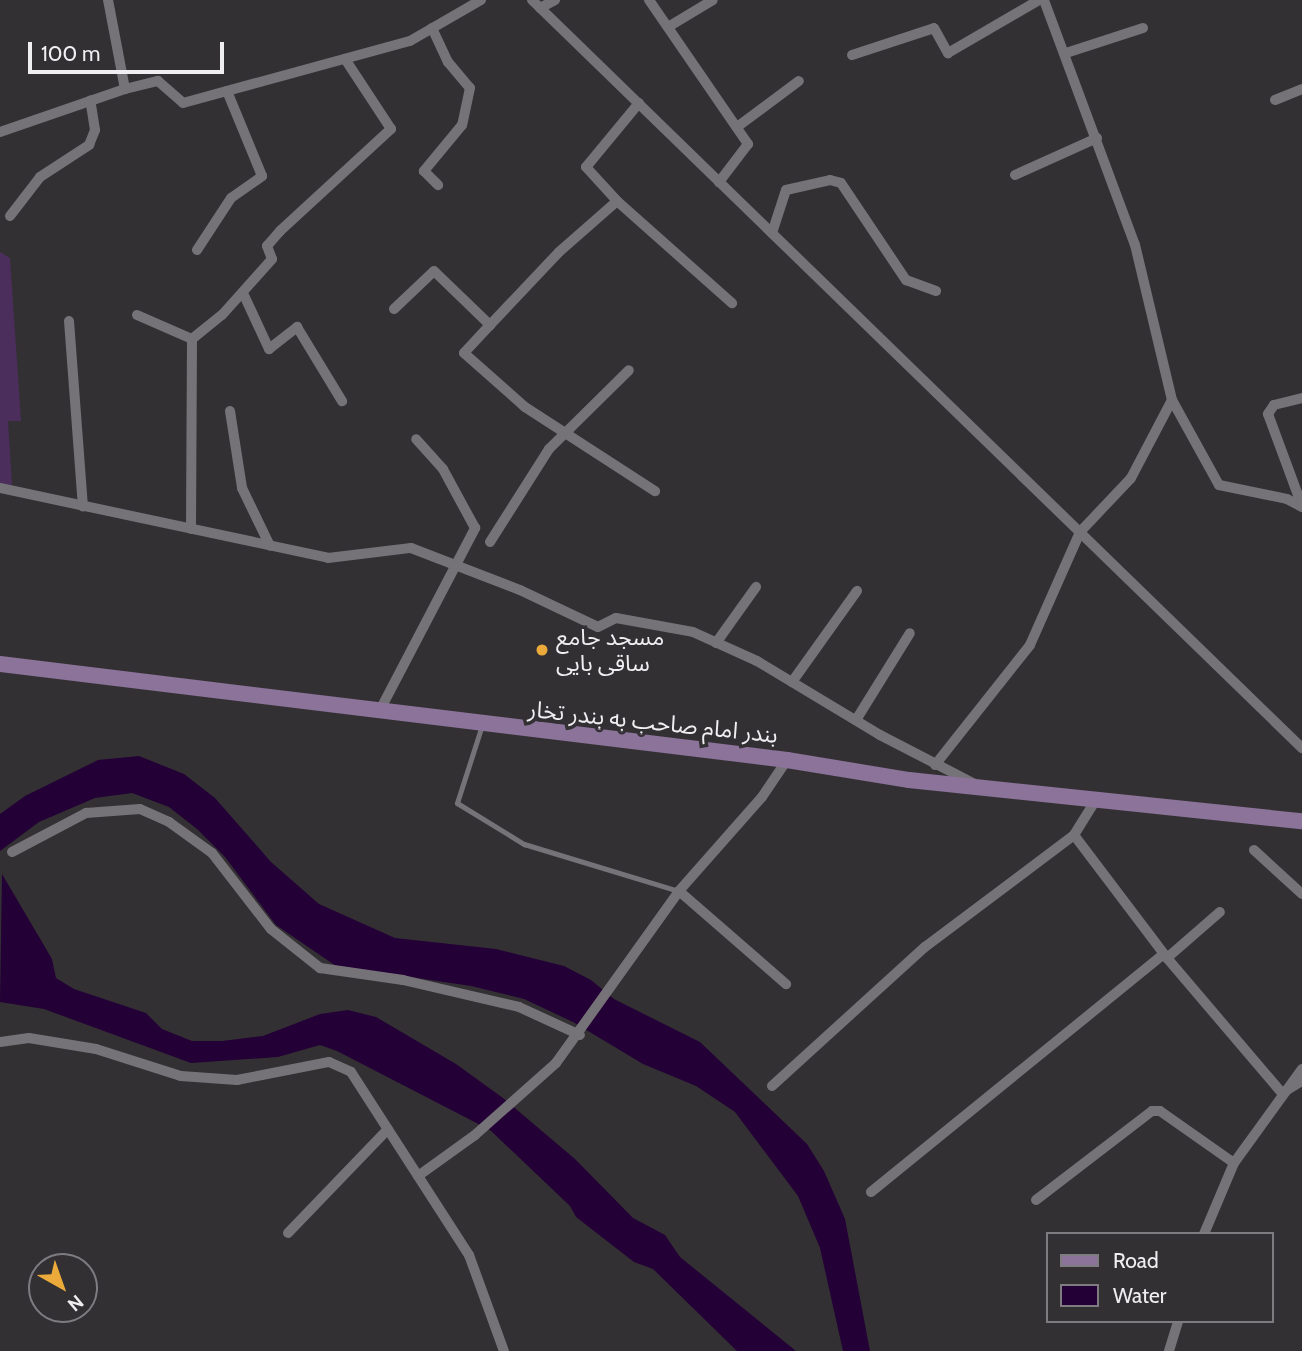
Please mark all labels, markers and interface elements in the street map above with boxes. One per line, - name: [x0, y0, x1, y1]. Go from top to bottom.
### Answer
- scale bar: [32, 28, 228, 72]
- text: 100 m: [41, 41, 100, 66]
- place label: مسجد جامع ساقی بایی: [556, 623, 664, 677]
- marker: مسجد جامع ساقی بایی: [534, 642, 550, 658]
- street label: بندر امام صاحب به بندر تخار: [527, 695, 779, 749]
- legend: [1046, 1232, 1274, 1323]
- text: Road: [1113, 1248, 1159, 1273]
- north arrow: [28, 1253, 98, 1323]
- text: Water: [1113, 1283, 1166, 1308]
- text: N: [63, 1290, 88, 1316]

